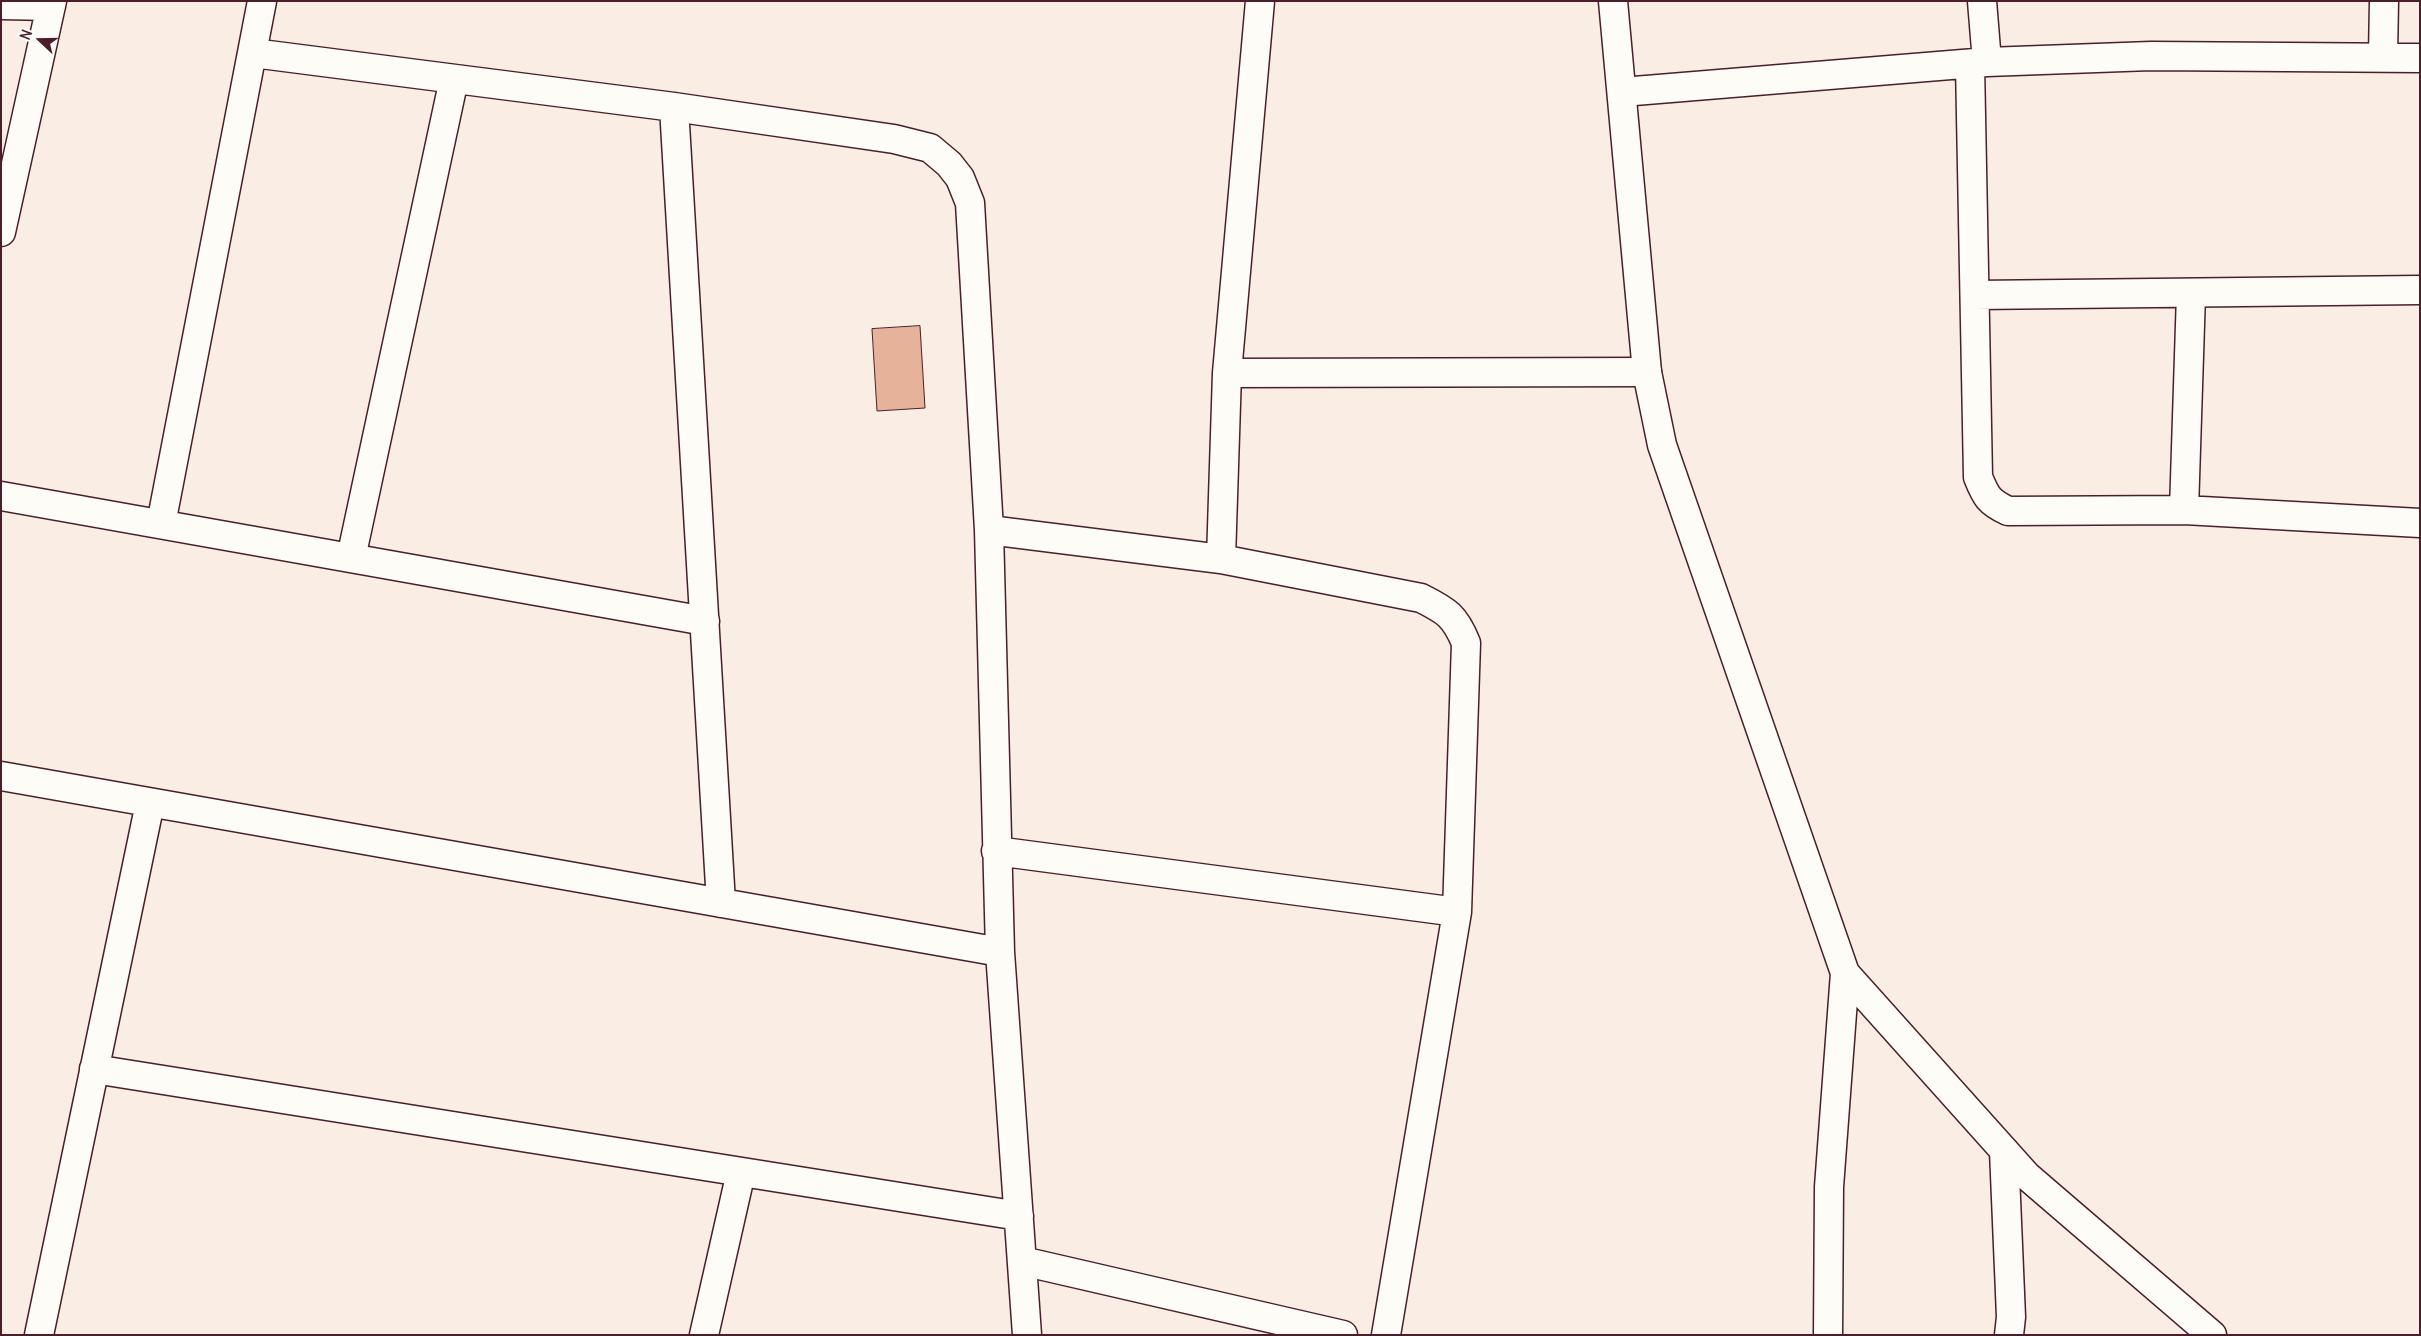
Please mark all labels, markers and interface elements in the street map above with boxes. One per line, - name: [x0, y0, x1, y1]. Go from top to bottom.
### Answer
- north arrow: [15, 15, 65, 65]
- text: N: [16, 27, 36, 42]

